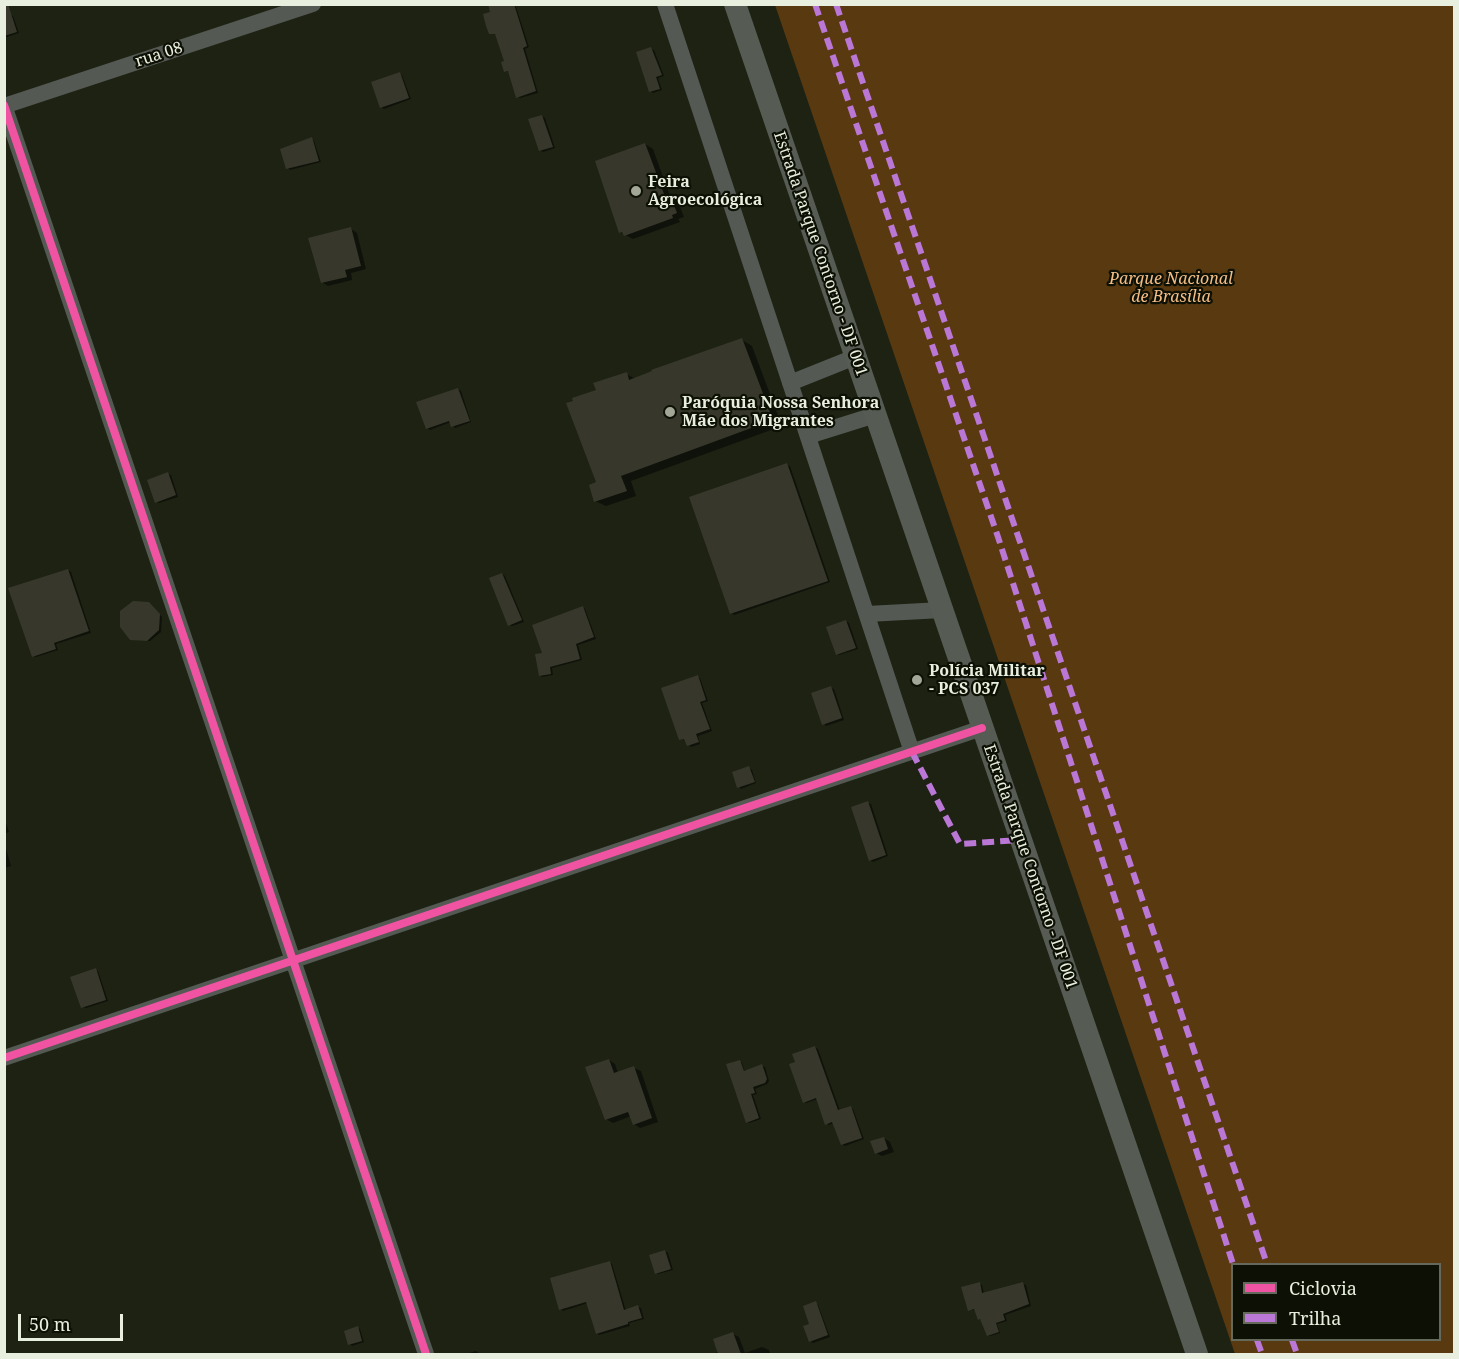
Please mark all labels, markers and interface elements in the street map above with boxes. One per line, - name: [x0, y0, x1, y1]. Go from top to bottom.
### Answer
- street label: rua 08: [133, 38, 185, 72]
- street label: Estrada Parque Contorno - DF 001: [769, 129, 871, 379]
- place label: Feira Agroecológica: [648, 172, 762, 210]
- marker: Feira Agroecológica: [629, 184, 643, 198]
- park label: Parque Nacional de Brasília: [1109, 269, 1233, 307]
- place label: Paróquia Nossa Senhora Mãe dos Migrantes: [682, 393, 879, 431]
- marker: Paróquia Nossa Senhora Mãe dos Migrantes: [663, 405, 677, 419]
- place label: Polícia Militar - PCS 037: [929, 661, 1045, 699]
- marker: Polícia Militar - PCS 037: [910, 673, 924, 687]
- street label: Estrada Parque Contorno - DF 001: [979, 742, 1081, 992]
- legend: [1231, 1263, 1441, 1341]
- text: Ciclovia: [1289, 1276, 1357, 1300]
- scale bar: [21, 1302, 126, 1340]
- text: Trilha: [1289, 1306, 1341, 1330]
- text: 50 m: [29, 1312, 71, 1336]

